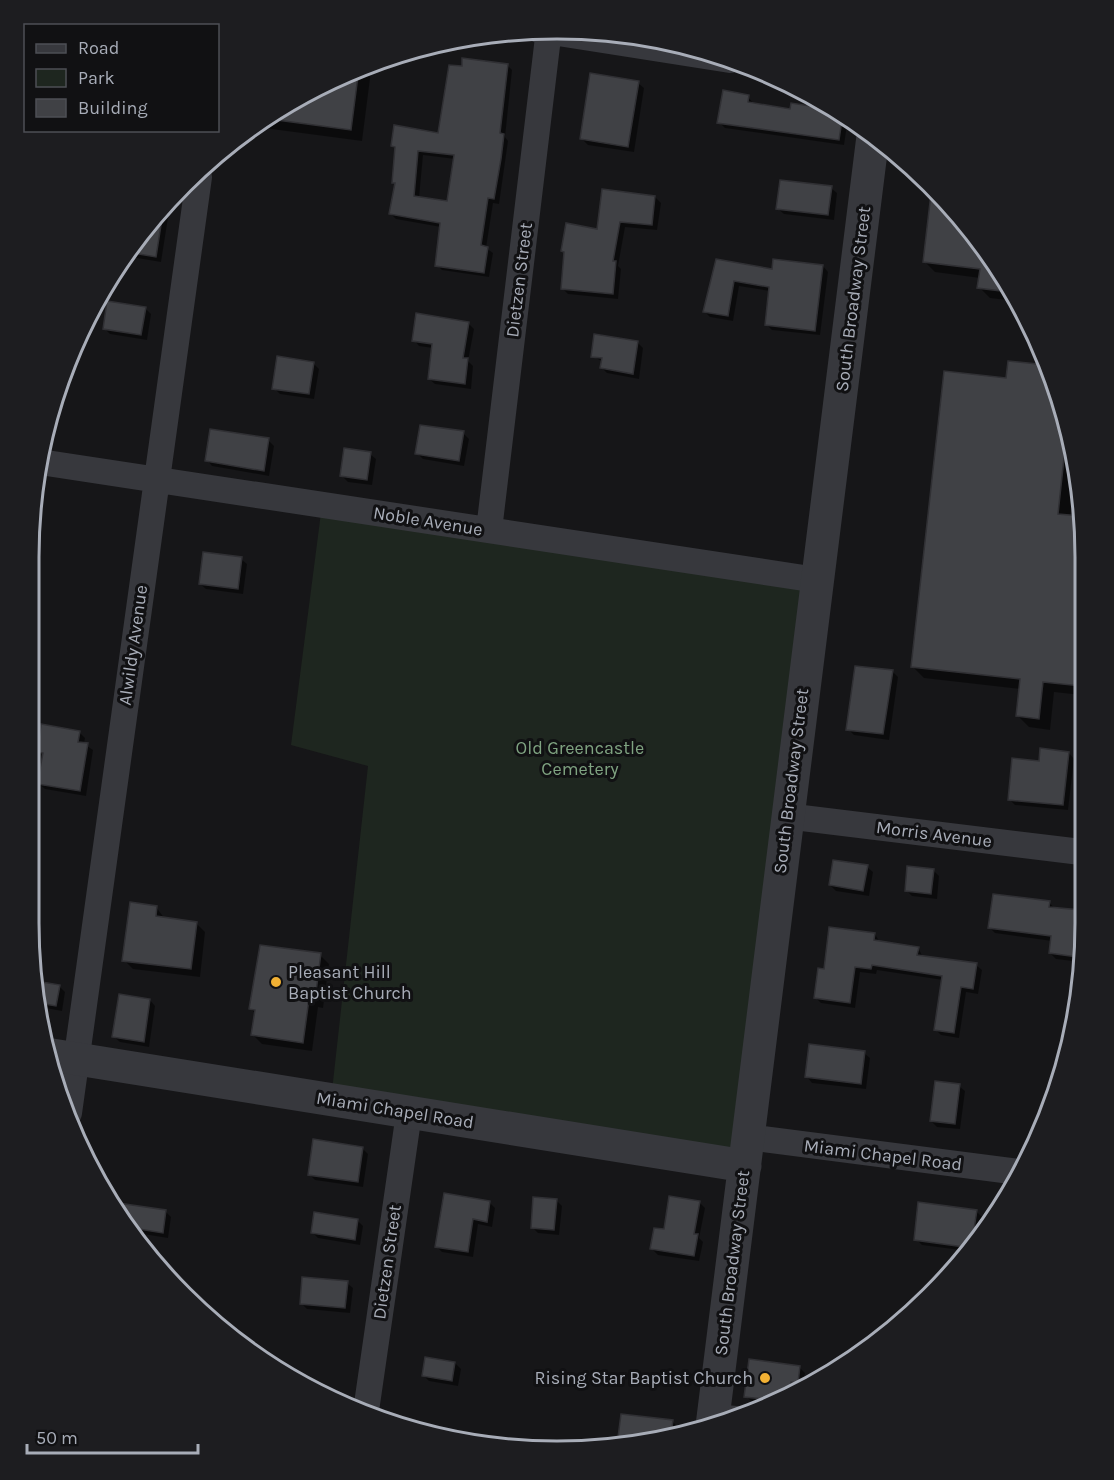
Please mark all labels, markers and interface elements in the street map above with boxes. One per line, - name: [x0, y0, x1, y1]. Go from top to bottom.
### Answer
- legend: [24, 24, 219, 132]
- text: Road: [78, 37, 119, 59]
- text: Park: [78, 67, 115, 89]
- text: Building: [78, 97, 148, 119]
- street label: South Broadway Street: [831, 205, 875, 393]
- street label: Dietzen Street: [501, 221, 537, 339]
- street label: Noble Avenue: [372, 501, 484, 541]
- street label: Alwildy Avenue: [114, 583, 152, 707]
- street label: South Broadway Street: [769, 687, 813, 875]
- park label: Old Greencastle Cemetery: [516, 737, 644, 780]
- street label: Morris Avenue: [875, 816, 993, 852]
- place label: Pleasant Hill Baptist Church: [288, 961, 412, 1004]
- marker: Pleasant Hill Baptist Church: [269, 975, 283, 989]
- street label: Miami Chapel Road: [315, 1087, 475, 1133]
- street label: Miami Chapel Road: [803, 1134, 963, 1176]
- street label: South Broadway Street: [710, 1169, 754, 1357]
- street label: Dietzen Street: [368, 1203, 406, 1321]
- place label: Rising Star Baptist Church: [534, 1367, 753, 1389]
- marker: Rising Star Baptist Church: [758, 1371, 772, 1385]
- scale bar: [27, 1417, 198, 1455]
- text: 50 m: [36, 1427, 78, 1449]

